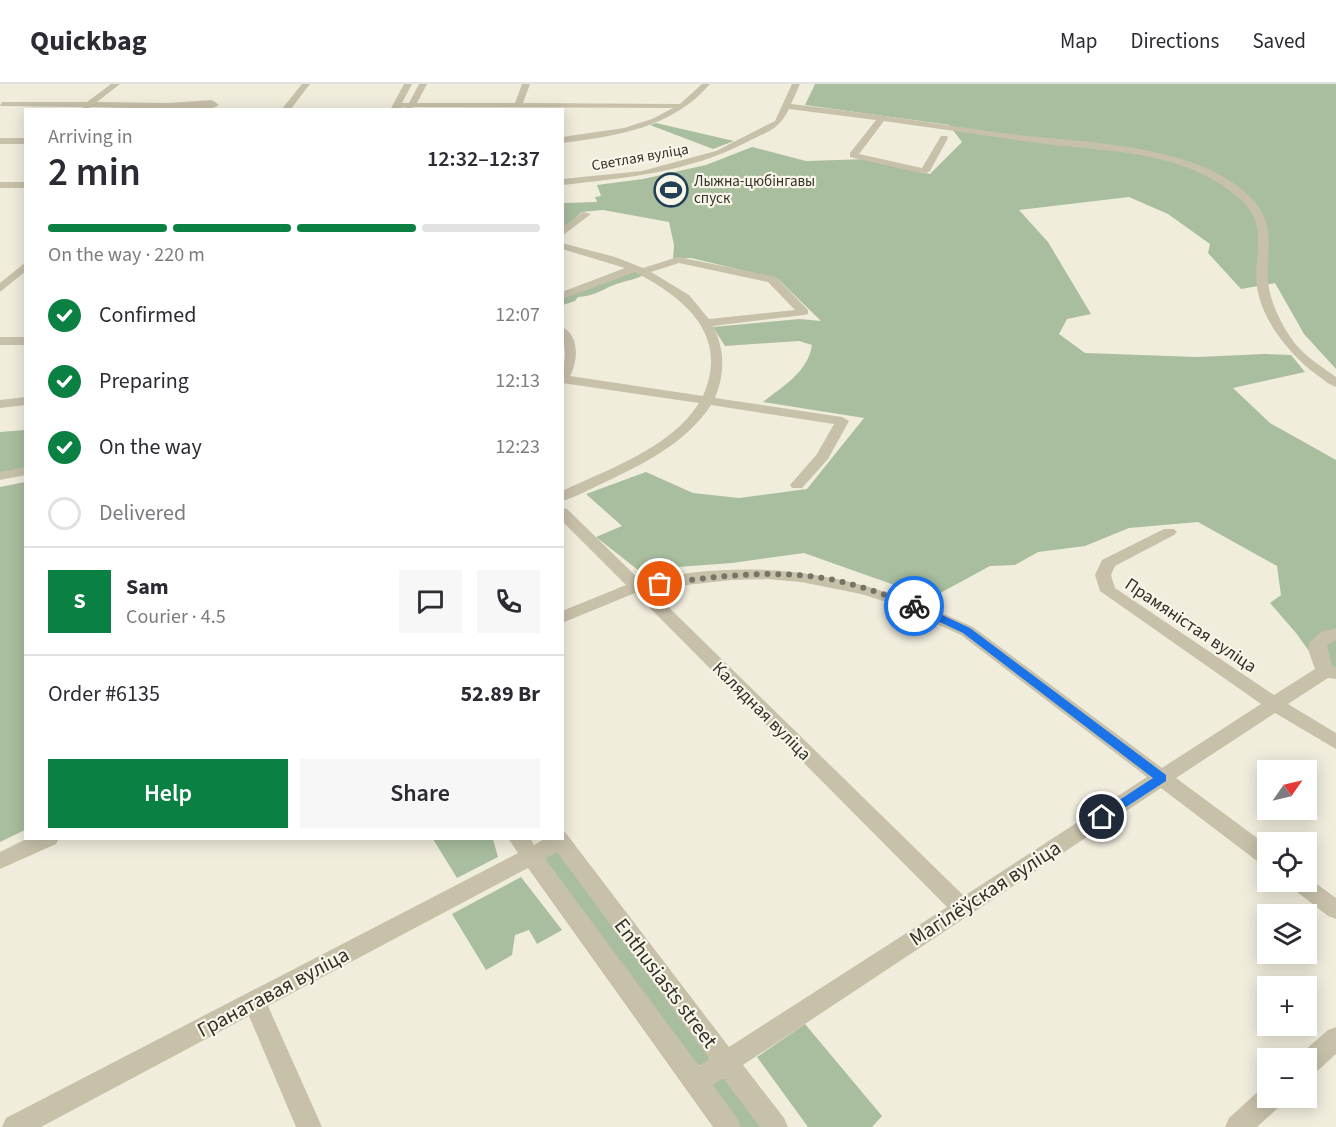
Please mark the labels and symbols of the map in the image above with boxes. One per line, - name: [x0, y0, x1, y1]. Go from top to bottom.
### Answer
- street label: Светлая вуліца: [590, 139, 690, 176]
- place label: Лыжна-цюбінгавы спуск: [694, 171, 815, 209]
- sports icon: Лыжна-цюбінгавы спуск: [653, 172, 689, 208]
- pin: [634, 558, 685, 609]
- street label: Прамяністая вуліца: [1120, 572, 1262, 679]
- courier: [884, 576, 944, 636]
- street label: Калядная вуліца: [707, 656, 817, 766]
- north arrow: [1257, 760, 1317, 820]
- pin: [1076, 791, 1127, 842]
- street label: Магілёўская вуліца: [903, 833, 1067, 953]
- street label: Enthusiasts street: [607, 912, 725, 1054]
- street label: Гранатавая вуліца: [192, 939, 354, 1045]

